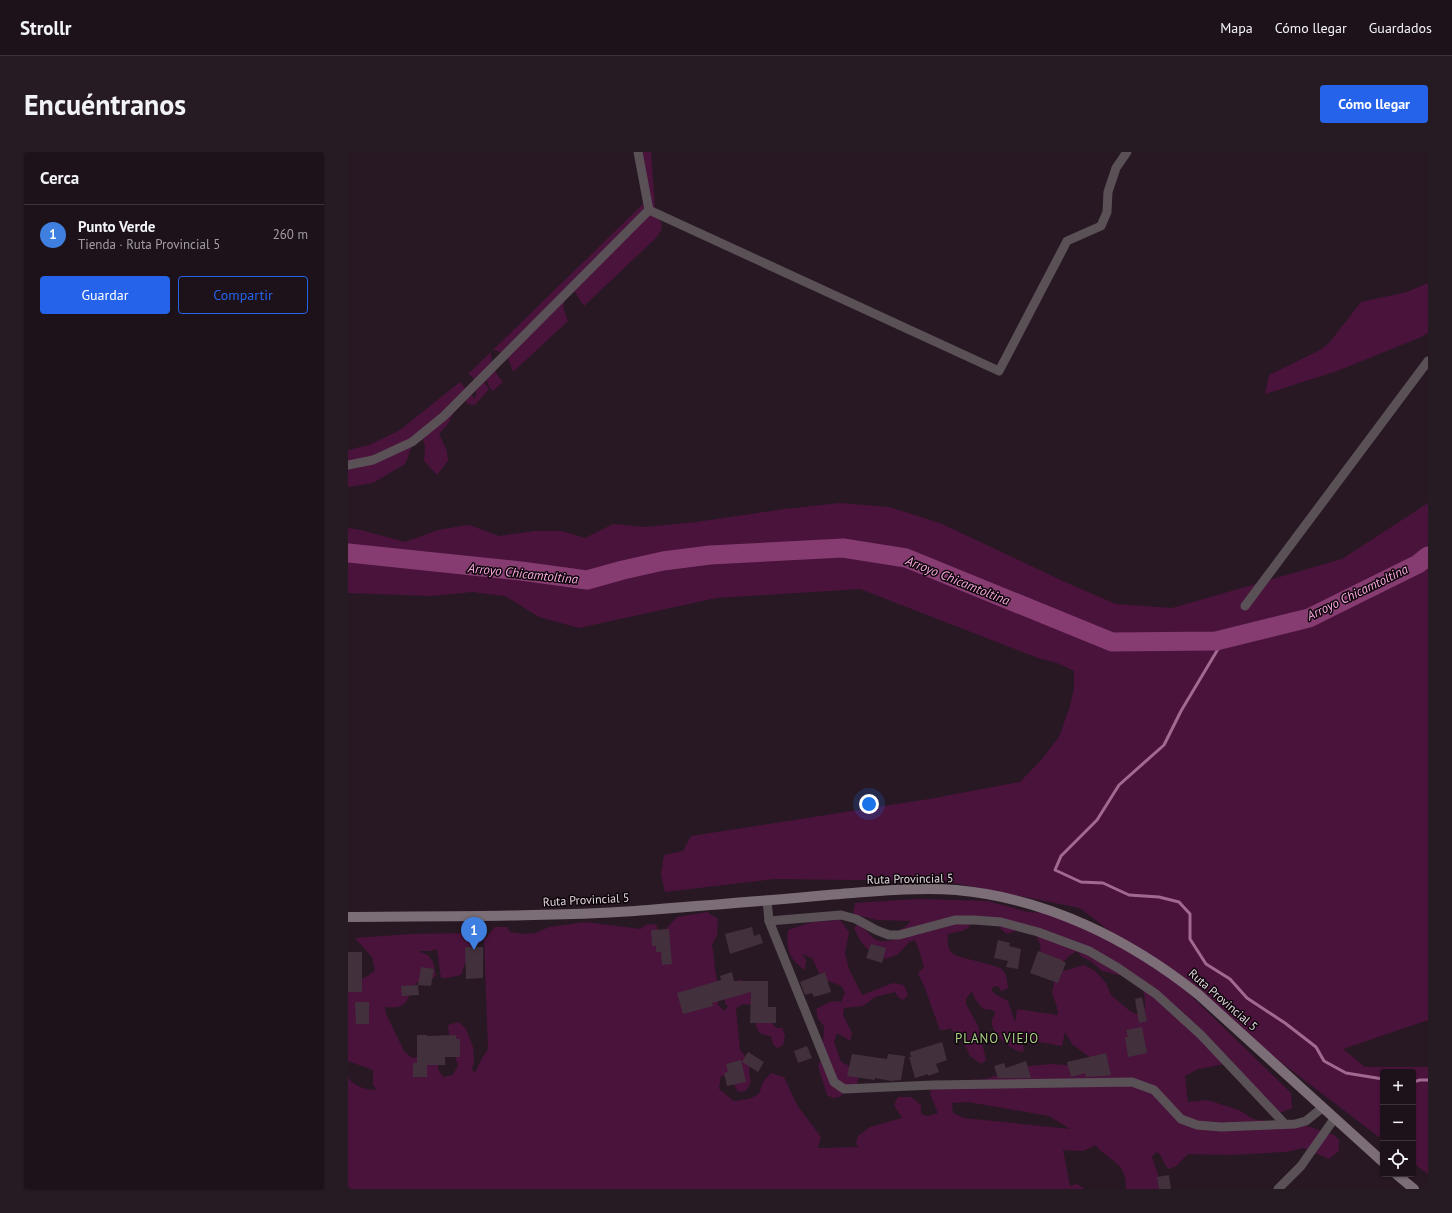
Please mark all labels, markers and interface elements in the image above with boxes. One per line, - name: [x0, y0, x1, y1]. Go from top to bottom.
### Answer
- text: Strollr: [20, 16, 71, 40]
- text: Mapa: [1220, 19, 1253, 37]
- text: Cómo llegar: [1275, 19, 1347, 37]
- text: Guardados: [1369, 19, 1432, 37]
- button: Cómo llegar: [1320, 85, 1428, 123]
- text: Encuéntranos: [24, 86, 186, 123]
- text: Cerca: [40, 167, 79, 189]
- text: Punto Verde: [78, 217, 155, 236]
- text: 1: [49, 226, 57, 243]
- text: 260 m: [273, 226, 308, 243]
- text: Tienda · Ruta Provincial 5: [78, 236, 220, 253]
- button: Guardar: [40, 276, 170, 314]
- button: Compartir: [178, 276, 308, 314]
- water label: Arroyo Chicamtoltina: [902, 551, 1013, 609]
- water label: Arroyo Chicamtoltina: [466, 559, 579, 588]
- water label: Arroyo Chicamtoltina: [1303, 560, 1411, 625]
- your location: [859, 794, 879, 814]
- street label: Ruta Provincial 5: [866, 870, 953, 887]
- street label: Ruta Provincial 5: [542, 890, 630, 909]
- pin: 1: [461, 917, 487, 950]
- street label: Ruta Provincial 5: [1186, 966, 1261, 1034]
- district label: PLANO VIEJO: [955, 1030, 1039, 1047]
- map controls: [1380, 1069, 1416, 1177]
- button: +: [1380, 1069, 1416, 1105]
- button: −: [1380, 1105, 1416, 1141]
- button: locate: [1380, 1141, 1416, 1177]

